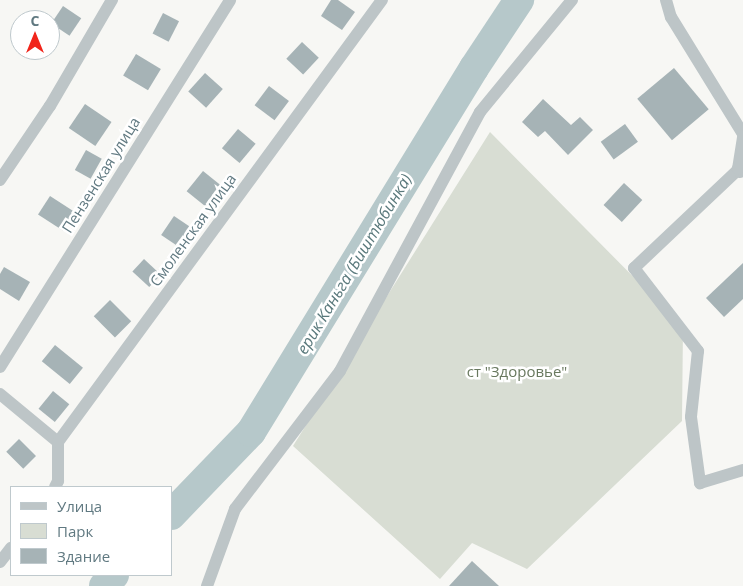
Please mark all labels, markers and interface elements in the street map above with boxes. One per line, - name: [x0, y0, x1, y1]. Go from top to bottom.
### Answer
- north arrow: [10, 10, 60, 60]
- text: С: [31, 11, 39, 30]
- street label: Пензенская улица: [58, 114, 144, 236]
- street label: Смоленская улица: [146, 170, 240, 290]
- water label: ерик Каньга (Биштюбинка): [293, 171, 415, 357]
- park label: ст "Здоровье": [467, 363, 567, 381]
- legend: [10, 486, 172, 576]
- text: Улица: [57, 496, 102, 516]
- text: Парк: [57, 521, 93, 541]
- text: Здание: [57, 546, 110, 566]

